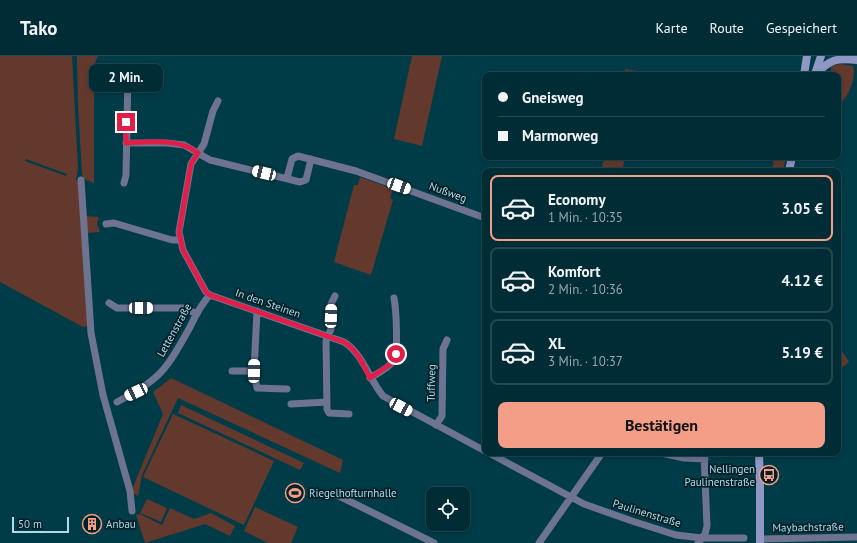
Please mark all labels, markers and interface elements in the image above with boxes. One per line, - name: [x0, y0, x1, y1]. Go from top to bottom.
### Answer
- text: Tako: [20, 16, 58, 40]
- text: Karte: [656, 19, 688, 37]
- text: Route: [710, 19, 744, 37]
- text: Gespeichert: [766, 19, 837, 37]
- callout: 2 Min.: [89, 64, 163, 92]
- text: 2 Min.: [109, 69, 143, 86]
- text: Gneisweg: [522, 88, 584, 107]
- route end: [117, 113, 135, 131]
- text: Marmorweg: [522, 126, 598, 145]
- car: [251, 164, 277, 182]
- car: [386, 176, 412, 196]
- street label: Nußweg: [427, 179, 469, 205]
- icon: car: [500, 190, 536, 226]
- text: Economy: [548, 190, 606, 209]
- text: 3.05 €: [781, 199, 823, 218]
- text: 1 Min. · 10:35: [548, 209, 623, 226]
- icon: car: [500, 262, 536, 298]
- text: Komfort: [548, 262, 600, 281]
- text: 4.12 €: [781, 271, 823, 290]
- text: 2 Min. · 10:36: [548, 281, 623, 298]
- street label: In den Steinen: [233, 285, 303, 321]
- street label: Lettenstraße: [154, 300, 195, 359]
- car: [129, 302, 153, 314]
- car: [325, 304, 337, 328]
- icon: car: [500, 334, 536, 370]
- text: XL: [548, 334, 565, 353]
- text: 5.19 €: [781, 343, 823, 362]
- route start: [387, 345, 405, 363]
- text: 3 Min. · 10:37: [548, 353, 623, 370]
- car: [248, 359, 260, 383]
- street label: Tuffweg: [424, 364, 438, 402]
- car: [123, 381, 149, 403]
- car: [388, 396, 414, 418]
- button: Bestätigen: [498, 402, 825, 448]
- place label: Nellingen Paulinenstraße: [684, 462, 755, 489]
- bus stop icon: Nellingen Paulinenstraße: [758, 464, 780, 486]
- sports icon: Riegelhofturnhalle: [284, 482, 306, 504]
- place label: Riegelhofturnhalle: [309, 486, 397, 500]
- map controls: [426, 487, 470, 531]
- button: locate: [426, 487, 470, 531]
- street label: Paulinenstraße: [611, 496, 683, 530]
- building icon: Anbau: [81, 513, 103, 535]
- scale bar: [12, 515, 69, 534]
- text: 50 m: [18, 517, 42, 531]
- place label: Anbau: [106, 517, 136, 531]
- street label: Maybachstraße: [772, 519, 844, 535]

